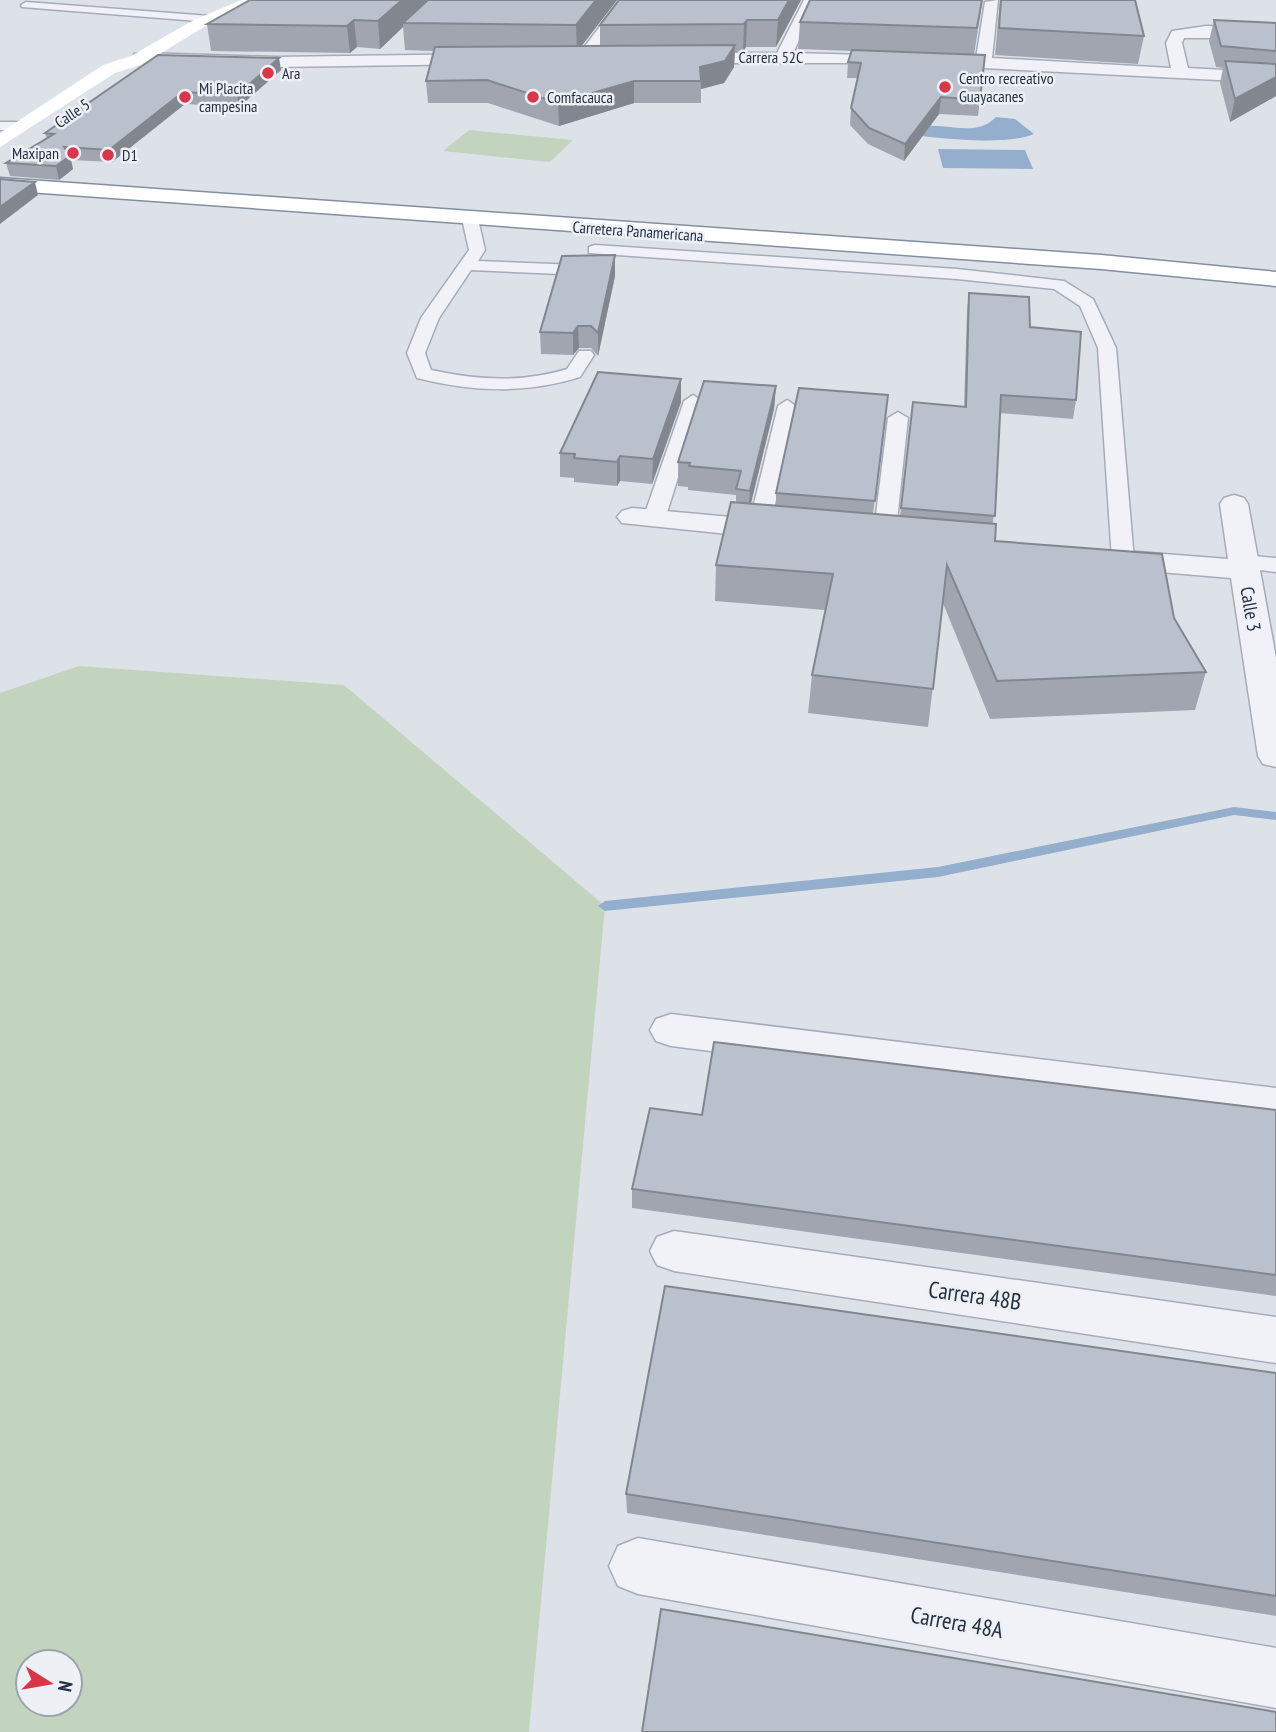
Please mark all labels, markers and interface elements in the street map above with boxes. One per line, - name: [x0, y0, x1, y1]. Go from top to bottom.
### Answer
- street label: Carrera 52C: [739, 47, 803, 67]
- place label: Ara: [282, 63, 300, 83]
- marker: Ara: [260, 65, 276, 81]
- place label: Centro recreativo Guayacanes: [959, 68, 1054, 106]
- place label: Mi Placita campesina: [199, 78, 257, 116]
- marker: Centro recreativo Guayacanes: [937, 79, 953, 95]
- place label: Comfacauca: [547, 87, 613, 107]
- marker: Mi Placita campesina: [177, 89, 193, 105]
- marker: Comfacauca: [525, 89, 541, 105]
- street label: Calle 5: [51, 94, 93, 132]
- place label: Maxipan: [12, 143, 59, 163]
- marker: Maxipan: [65, 145, 81, 161]
- place label: D1: [122, 145, 138, 165]
- marker: D1: [100, 147, 116, 163]
- street label: Carretera Panamericana: [572, 216, 704, 246]
- street label: Calle 3: [1235, 585, 1267, 633]
- street label: Carrera 48B: [927, 1274, 1023, 1316]
- street label: Carrera 48A: [908, 1600, 1006, 1644]
- north arrow: [14, 1648, 84, 1718]
- text: N: [53, 1679, 78, 1694]

